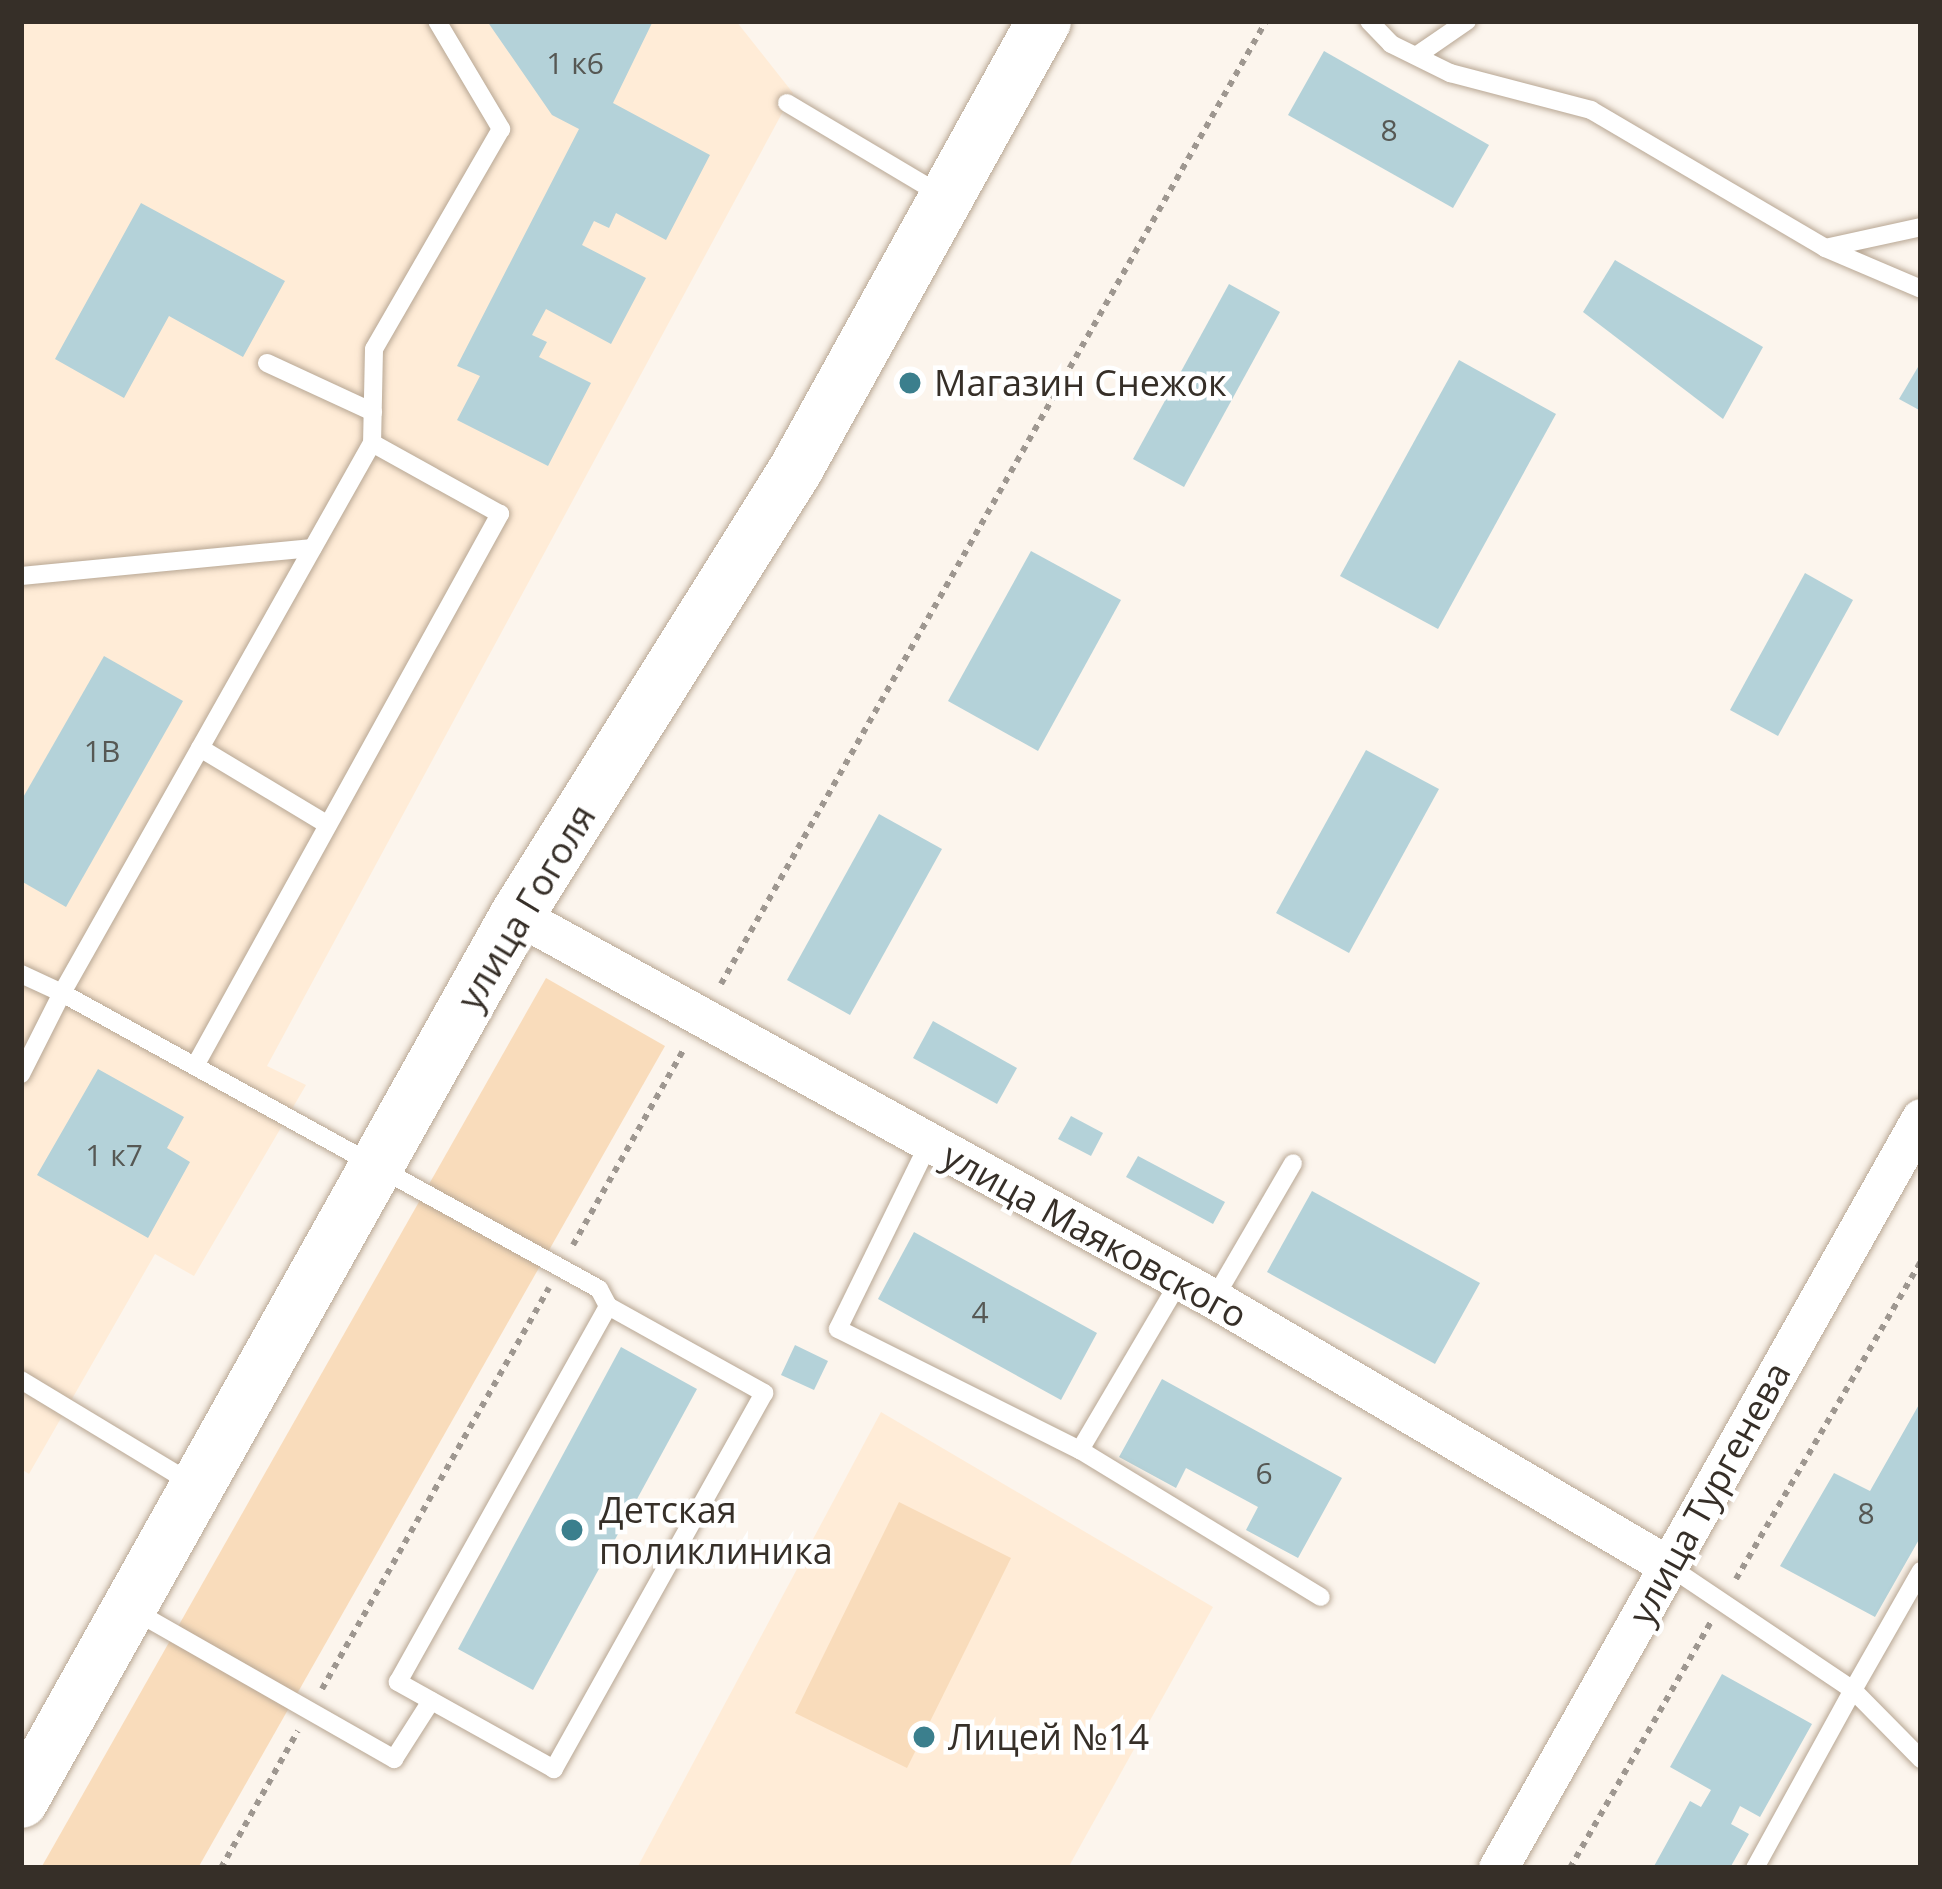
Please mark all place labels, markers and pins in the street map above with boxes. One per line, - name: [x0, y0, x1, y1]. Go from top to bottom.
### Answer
- place label: Магазин Снежок: [934, 361, 1227, 405]
- marker: Магазин Снежок: [897, 370, 923, 396]
- place label: Детская поликлиника: [599, 1487, 833, 1572]
- marker: Детская поликлиника: [556, 1514, 588, 1546]
- place label: Лицей №14: [948, 1715, 1149, 1759]
- marker: Лицей №14: [911, 1724, 937, 1750]

